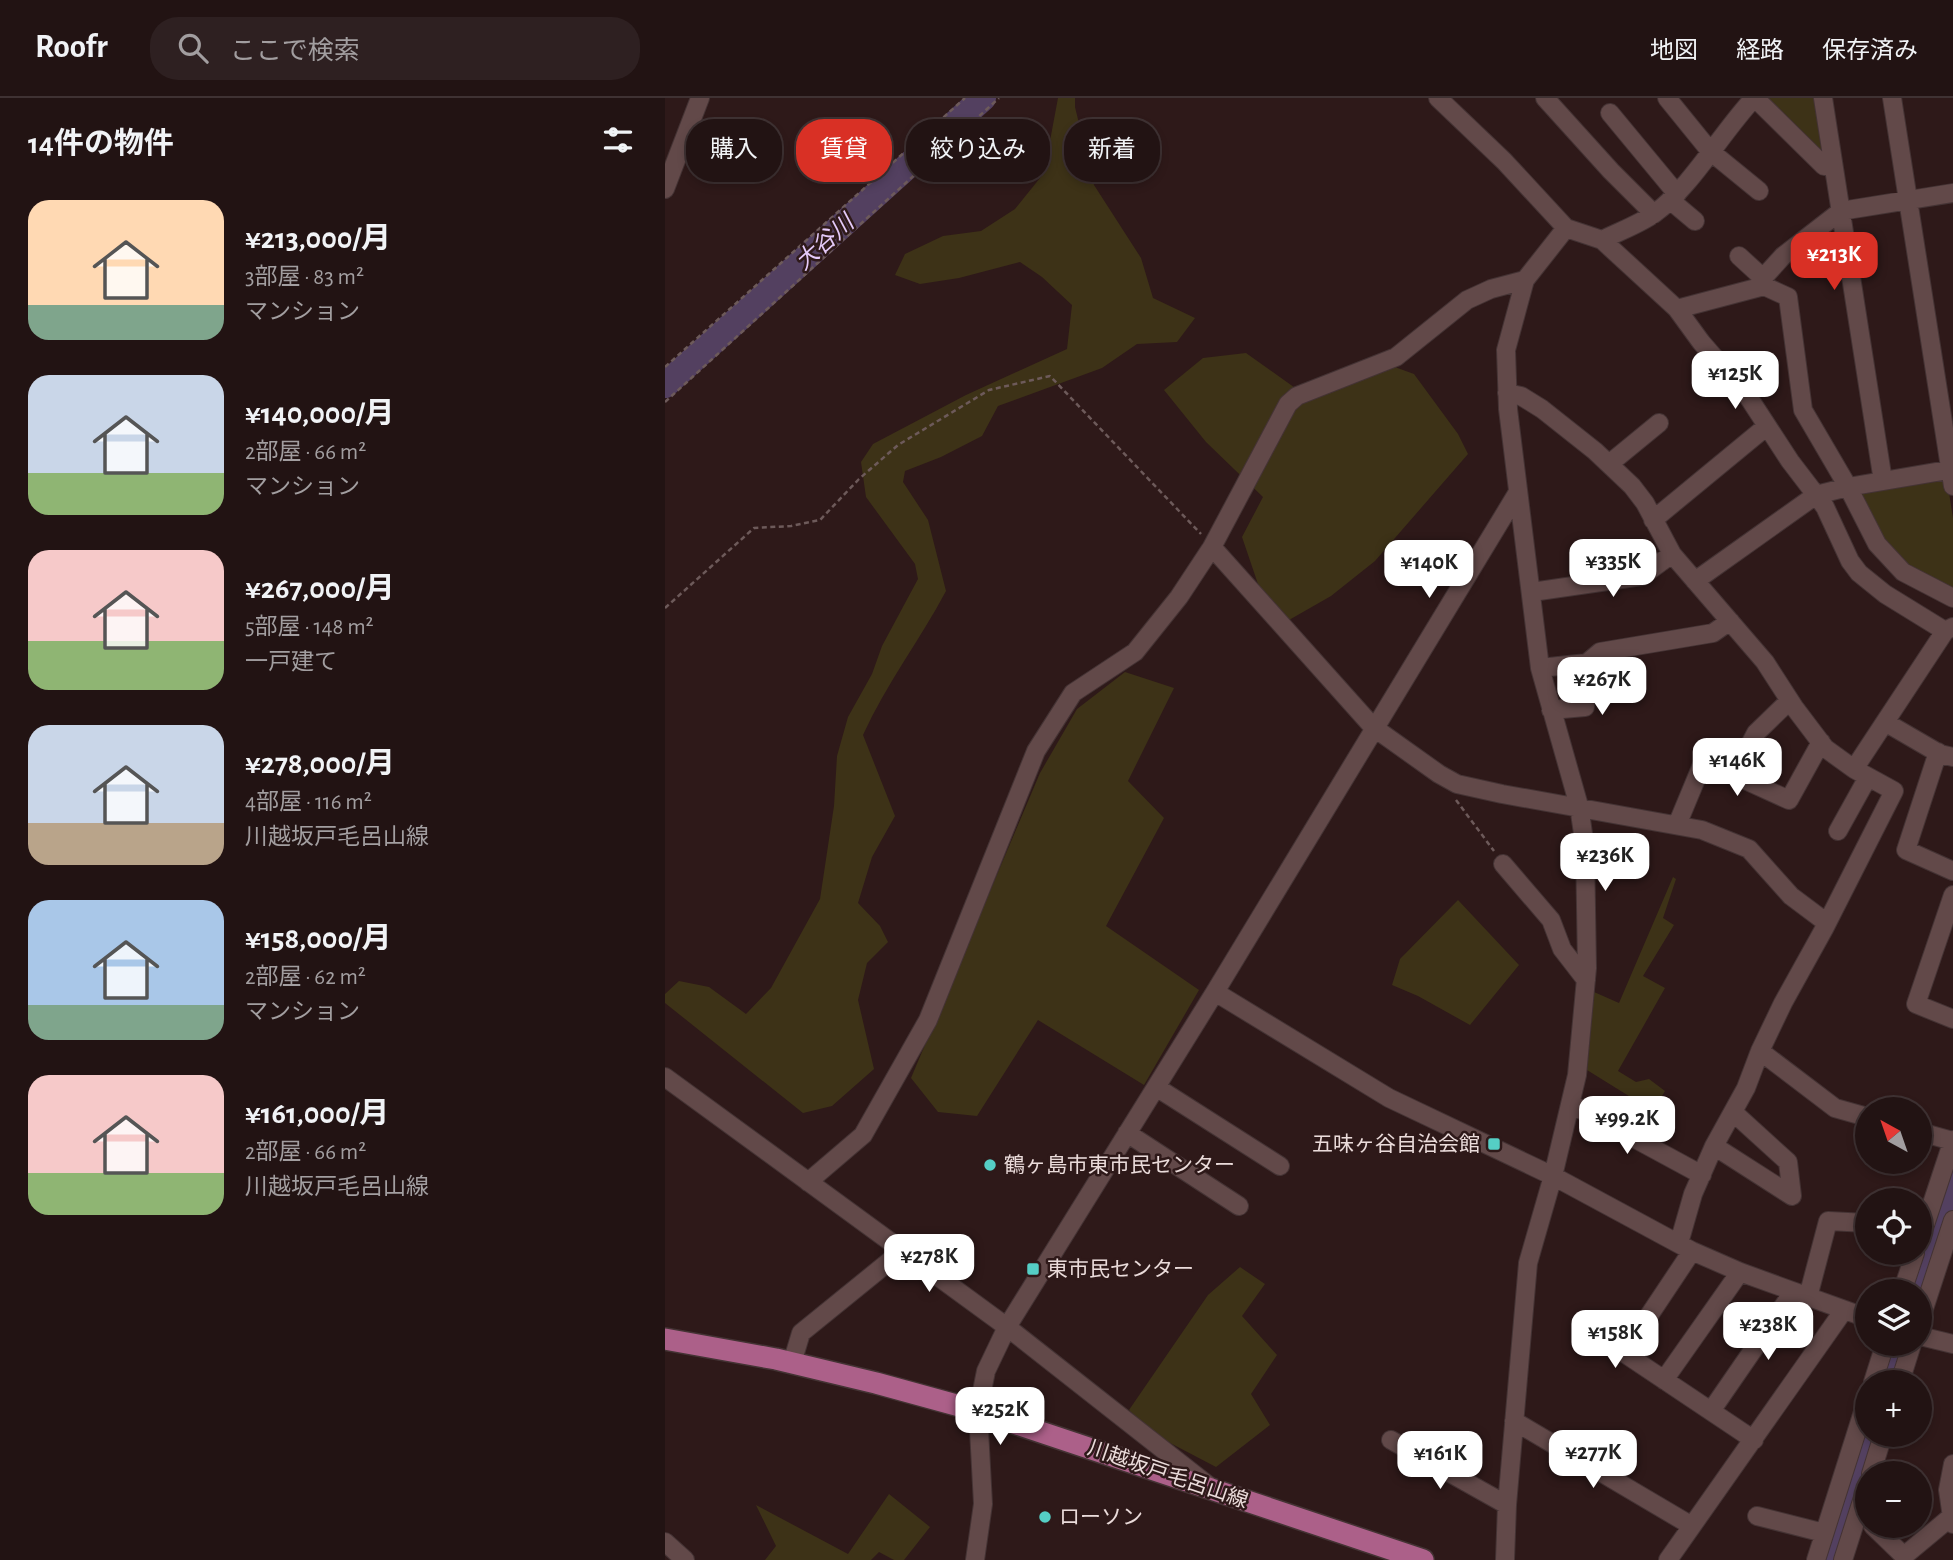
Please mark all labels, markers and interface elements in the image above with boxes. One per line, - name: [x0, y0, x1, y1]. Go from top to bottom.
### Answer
- search box: [150, 17, 640, 80]
- icon: search: [174, 29, 212, 67]
- text: Roofr: [35, 31, 108, 64]
- text: ここで検索: [230, 38, 360, 64]
- text: 地図: [1650, 39, 1698, 63]
- text: 経路: [1736, 39, 1784, 63]
- text: 保存済み: [1822, 39, 1918, 63]
- chip: 購入: [686, 119, 782, 182]
- chip: 賃貸: [796, 119, 892, 182]
- chip: 絞り込み: [906, 119, 1050, 182]
- chip: 新着: [1064, 119, 1160, 182]
- icon: filters: [599, 121, 637, 159]
- text: 14件の物件: [28, 129, 174, 159]
- water label: 大谷川: [790, 208, 861, 275]
- text: ¥213,000/月: [245, 224, 391, 254]
- icon: home: [84, 228, 168, 312]
- pin: ¥213K: [1785, 232, 1883, 292]
- text: ¥213K: [1807, 243, 1861, 266]
- text: 3部屋 · 83 m²: [245, 266, 364, 289]
- text: マンション: [245, 301, 360, 324]
- pin: ¥125K: [1686, 352, 1784, 411]
- text: ¥125K: [1708, 362, 1762, 385]
- text: ¥140,000/月: [245, 399, 395, 429]
- icon: home: [84, 403, 168, 487]
- text: 2部屋 · 66 m²: [245, 441, 366, 464]
- text: マンション: [245, 476, 360, 499]
- pin: ¥140K: [1380, 540, 1478, 600]
- pin: ¥335K: [1564, 540, 1662, 599]
- text: ¥335K: [1585, 550, 1641, 573]
- text: ¥140K: [1400, 551, 1458, 574]
- text: ¥267,000/月: [245, 574, 395, 604]
- icon: home: [84, 578, 168, 662]
- text: 5部屋 · 148 m²: [245, 616, 374, 639]
- text: 一戸建て: [245, 651, 337, 674]
- pin: ¥267K: [1553, 658, 1651, 717]
- text: ¥267K: [1573, 668, 1631, 691]
- pin: ¥146K: [1688, 738, 1786, 798]
- text: ¥278,000/月: [245, 749, 395, 779]
- text: ¥146K: [1709, 749, 1765, 772]
- icon: home: [84, 753, 168, 837]
- text: 4部屋 · 116 m²: [245, 791, 372, 814]
- text: 川越坂戸毛呂山線: [245, 826, 429, 849]
- pin: ¥236K: [1556, 834, 1654, 893]
- text: ¥236K: [1576, 844, 1634, 867]
- text: ¥158,000/月: [245, 924, 392, 954]
- icon: home: [84, 928, 168, 1012]
- text: 2部屋 · 62 m²: [245, 966, 366, 989]
- text: マンション: [245, 1001, 360, 1024]
- pin: ¥99.2K: [1570, 1096, 1684, 1156]
- north arrow: [1855, 1097, 1932, 1174]
- map controls: [1855, 1097, 1932, 1538]
- text: ¥161,000/月: [245, 1099, 389, 1129]
- icon: home: [84, 1103, 168, 1187]
- text: ¥99.2K: [1595, 1107, 1659, 1130]
- place label: 五味ヶ谷自治会館: [1312, 1133, 1480, 1155]
- marker: 五味ヶ谷自治会館: [1486, 1136, 1502, 1152]
- text: 2部屋 · 66 m²: [245, 1141, 366, 1164]
- place label: 鶴ヶ島市東市民センター: [1004, 1154, 1235, 1176]
- marker: 鶴ヶ島市東市民センター: [982, 1157, 998, 1173]
- text: 川越坂戸毛呂山線: [245, 1176, 429, 1199]
- button: locate: [1855, 1188, 1932, 1265]
- pin: ¥278K: [880, 1234, 978, 1294]
- text: ¥278K: [900, 1245, 958, 1268]
- place label: 東市民センター: [1047, 1258, 1194, 1280]
- marker: 東市民センター: [1025, 1261, 1041, 1277]
- button: layers: [1855, 1279, 1932, 1356]
- pin: ¥238K: [1719, 1302, 1817, 1362]
- pin: ¥158K: [1566, 1310, 1664, 1370]
- text: ¥238K: [1739, 1313, 1797, 1336]
- text: ¥158K: [1587, 1321, 1643, 1344]
- button: +: [1855, 1370, 1932, 1447]
- pin: ¥252K: [951, 1388, 1049, 1447]
- text: ¥252K: [971, 1398, 1029, 1421]
- pin: ¥277K: [1544, 1430, 1642, 1490]
- pin: ¥161K: [1391, 1432, 1489, 1491]
- street label: 川越坂戸毛呂山線: [1085, 1436, 1251, 1512]
- text: ¥277K: [1565, 1441, 1621, 1464]
- text: ¥161K: [1413, 1442, 1467, 1465]
- button: −: [1855, 1461, 1932, 1538]
- place label: ローソン: [1059, 1507, 1143, 1528]
- marker: ローソン: [1037, 1509, 1053, 1525]

